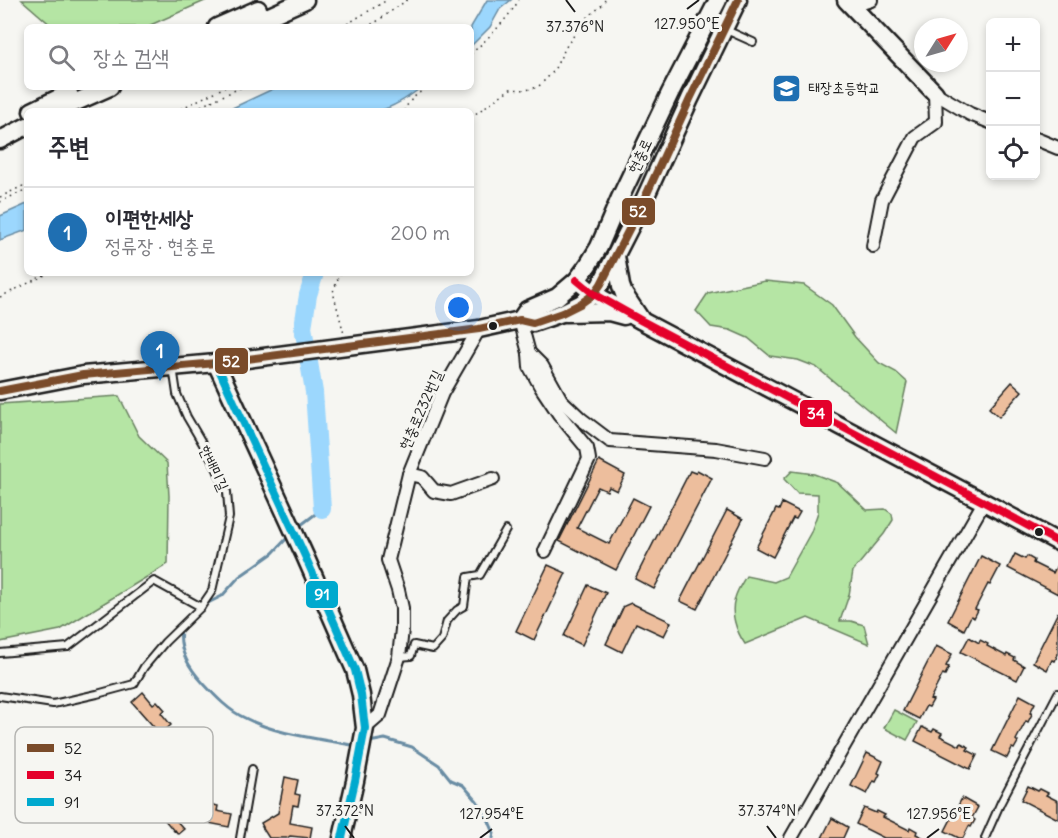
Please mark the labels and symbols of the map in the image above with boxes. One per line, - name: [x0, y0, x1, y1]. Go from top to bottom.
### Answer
- text: 127.950°E: [654, 14, 720, 33]
- text: 37.376°N: [546, 17, 604, 36]
- north arrow: [914, 18, 968, 72]
- school or university icon: 태장초등학교: [771, 72, 803, 104]
- place label: 태장초등학교: [808, 78, 880, 97]
- street label: 현충로: [623, 135, 656, 176]
- line badge: 52: [621, 197, 656, 226]
- text: 52: [629, 201, 647, 221]
- your location: [444, 293, 473, 322]
- unlabelled marker: [487, 320, 499, 332]
- pin: 1: [140, 332, 180, 381]
- line badge: 52: [214, 347, 249, 375]
- text: 52: [222, 351, 240, 371]
- street label: 현충로232번길: [395, 367, 447, 453]
- line badge: 34: [799, 399, 833, 428]
- text: 34: [807, 403, 825, 423]
- street label: 한배미길: [196, 442, 233, 494]
- unlabelled marker: [1033, 526, 1045, 538]
- line badge: 91: [305, 580, 339, 609]
- text: 91: [314, 584, 330, 604]
- legend: [15, 727, 213, 823]
- text: 52: [64, 738, 82, 758]
- text: 34: [64, 765, 82, 785]
- text: 91: [64, 792, 80, 812]
- text: 37.372°N: [316, 801, 374, 820]
- text: 37.374°N: [738, 801, 796, 820]
- text: 127.954°E: [460, 804, 524, 823]
- text: 127.956°E: [907, 804, 971, 823]

